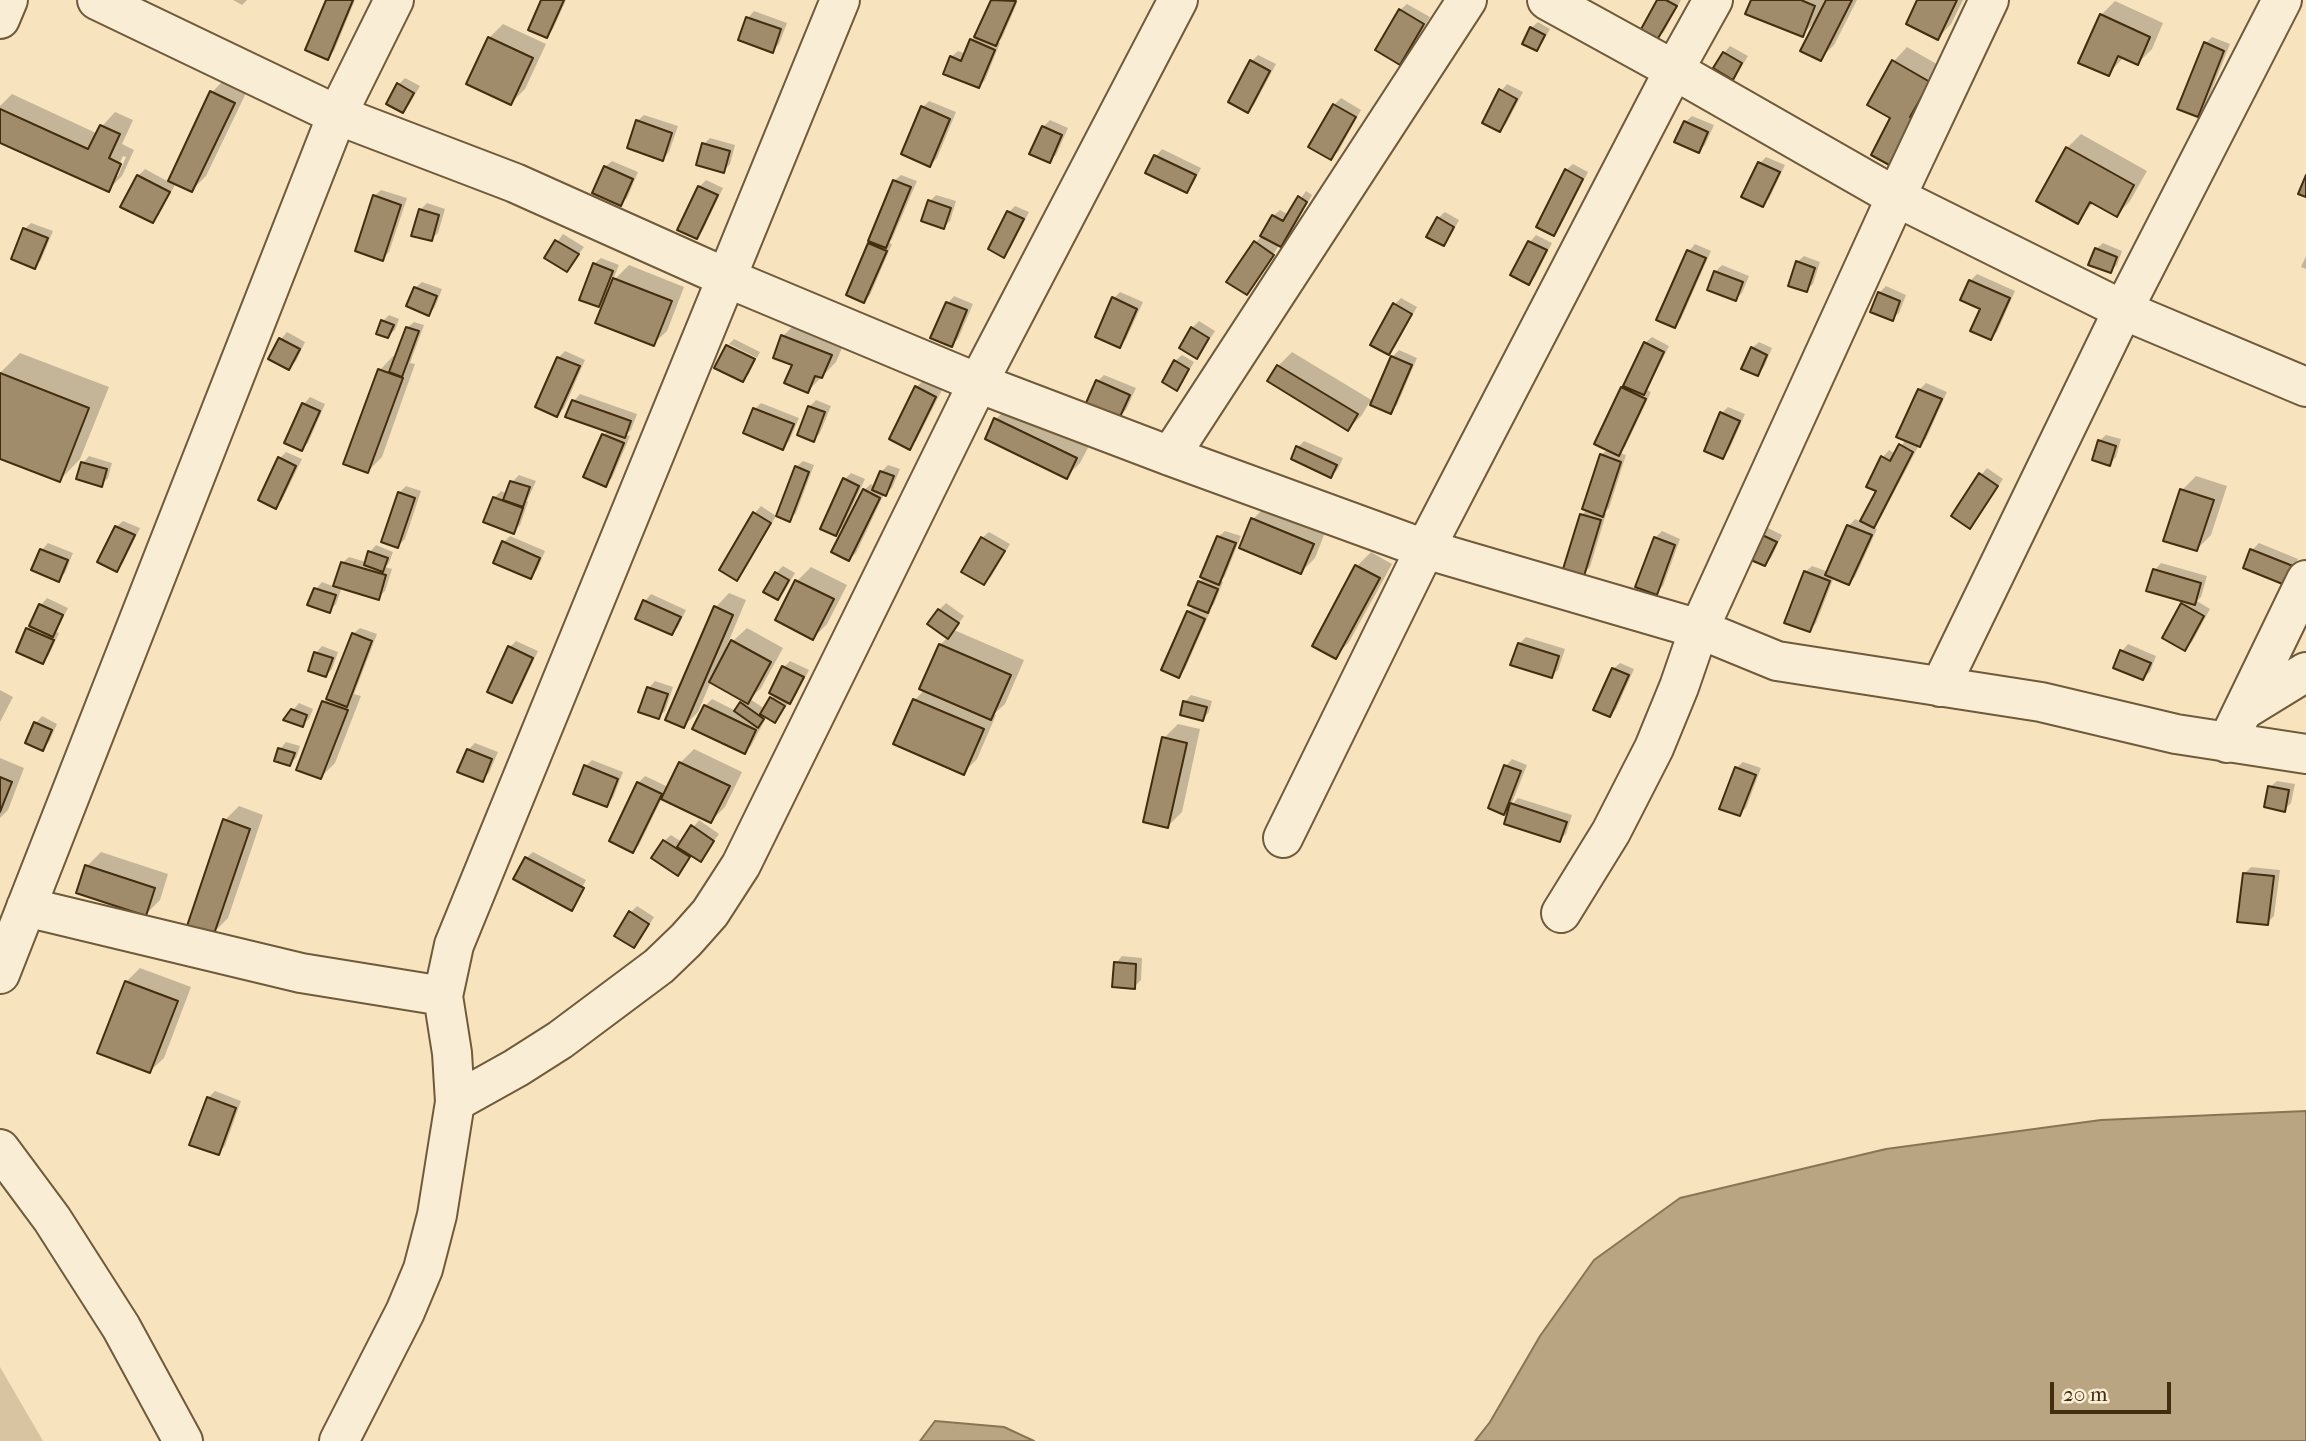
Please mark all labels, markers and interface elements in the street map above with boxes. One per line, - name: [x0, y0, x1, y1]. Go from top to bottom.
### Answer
- scale bar: [2054, 1368, 2175, 1412]
- text: 20 m: [2063, 1382, 2107, 1406]

